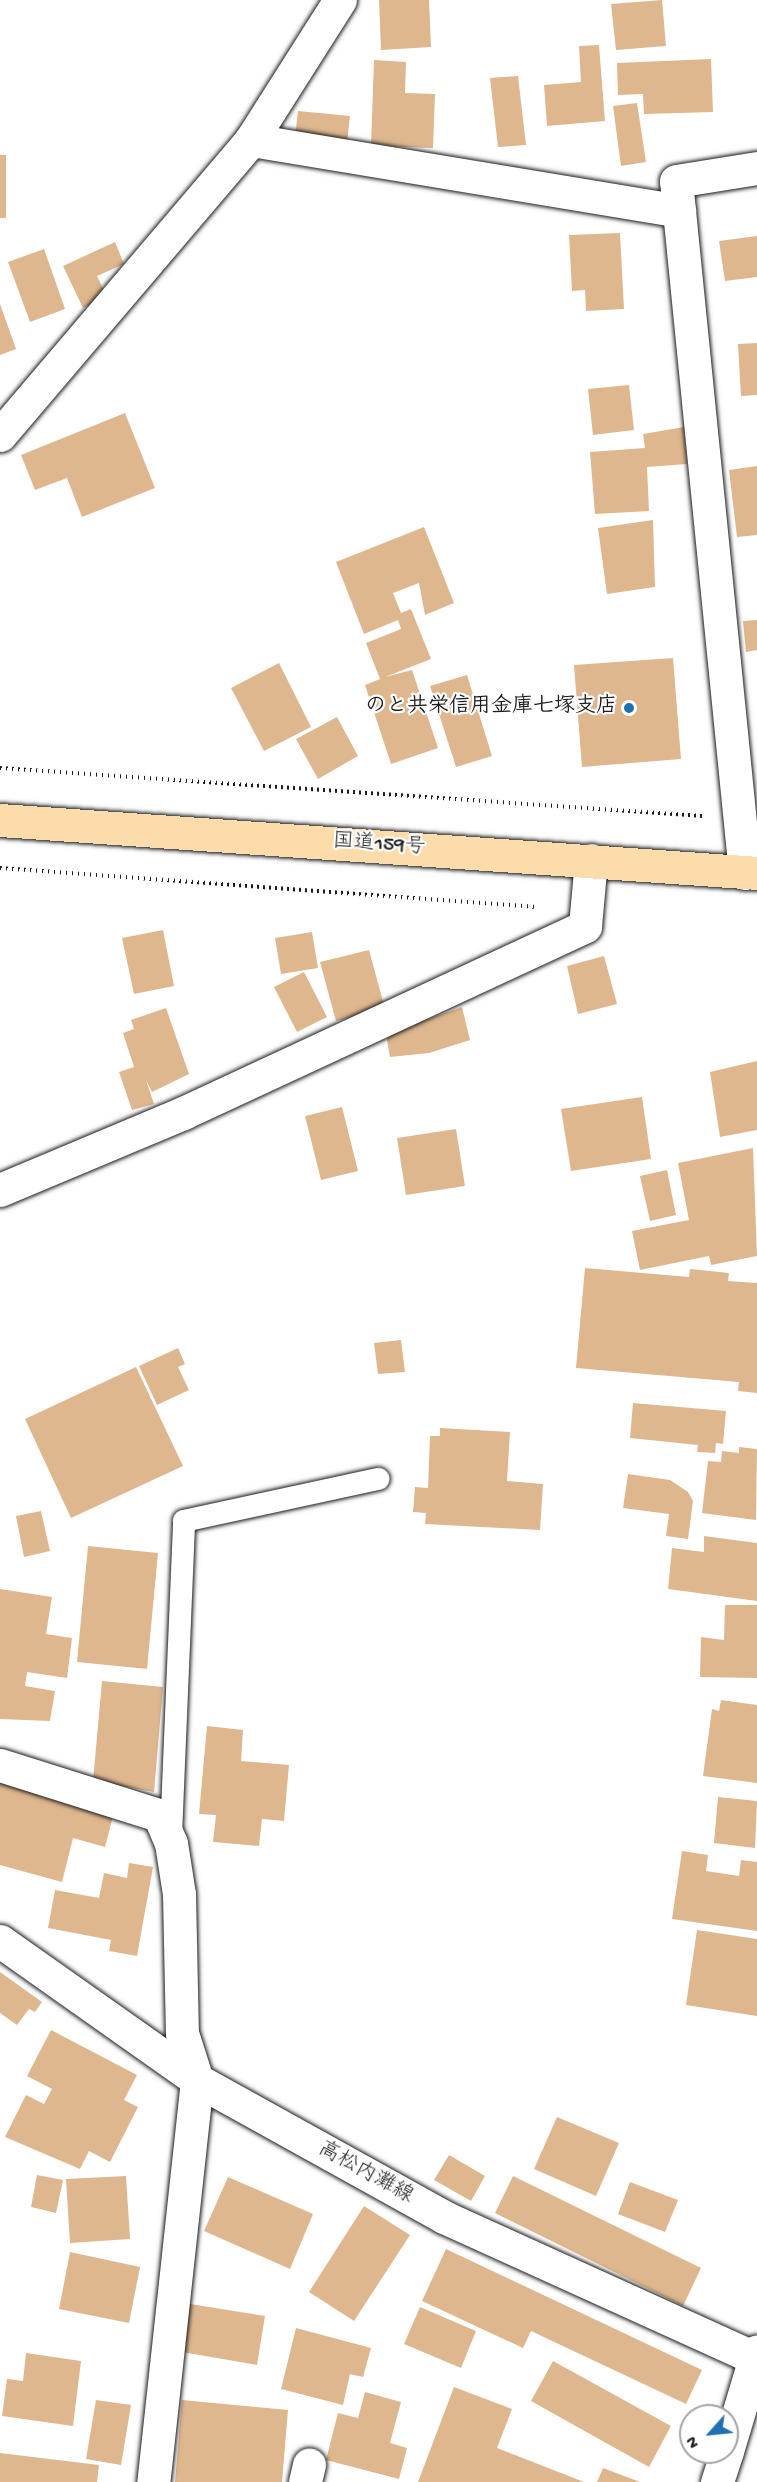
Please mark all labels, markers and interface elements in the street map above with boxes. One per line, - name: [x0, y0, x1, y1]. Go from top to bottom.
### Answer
- place label: のと共栄信用金庫七塚支店: [365, 695, 617, 721]
- marker: のと共栄信用金庫七塚支店: [622, 701, 636, 715]
- street label: 国道159号: [332, 830, 426, 862]
- street label: 高松内灘線: [313, 2138, 417, 2210]
- north arrow: [679, 2404, 739, 2464]
- text: N: [683, 2433, 705, 2450]

